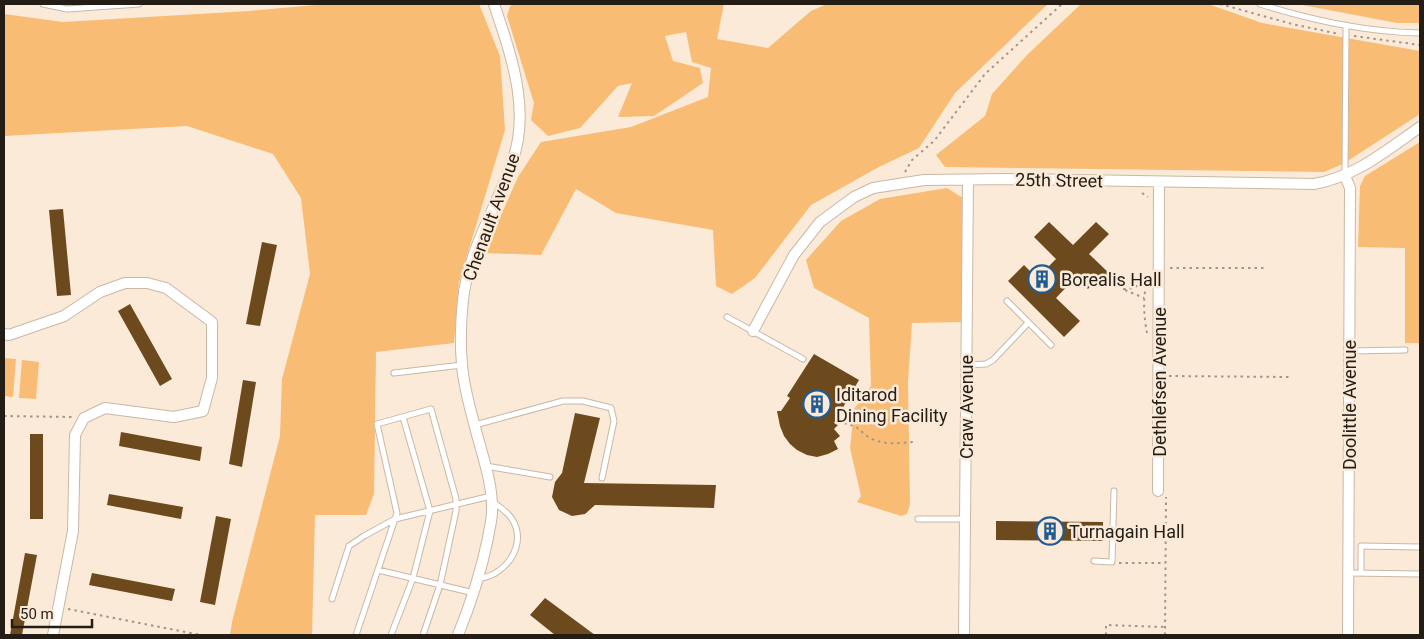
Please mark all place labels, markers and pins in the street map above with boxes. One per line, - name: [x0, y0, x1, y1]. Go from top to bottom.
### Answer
- building icon: Borealis Hall: [1027, 264, 1057, 294]
- place label: Borealis Hall: [1061, 269, 1162, 290]
- place label: Iditarod Dining Facility: [836, 384, 948, 426]
- building icon: Iditarod Dining Facility: [802, 389, 832, 419]
- building icon: Turnagain Hall: [1035, 516, 1065, 546]
- place label: Turnagain Hall: [1069, 521, 1185, 542]

